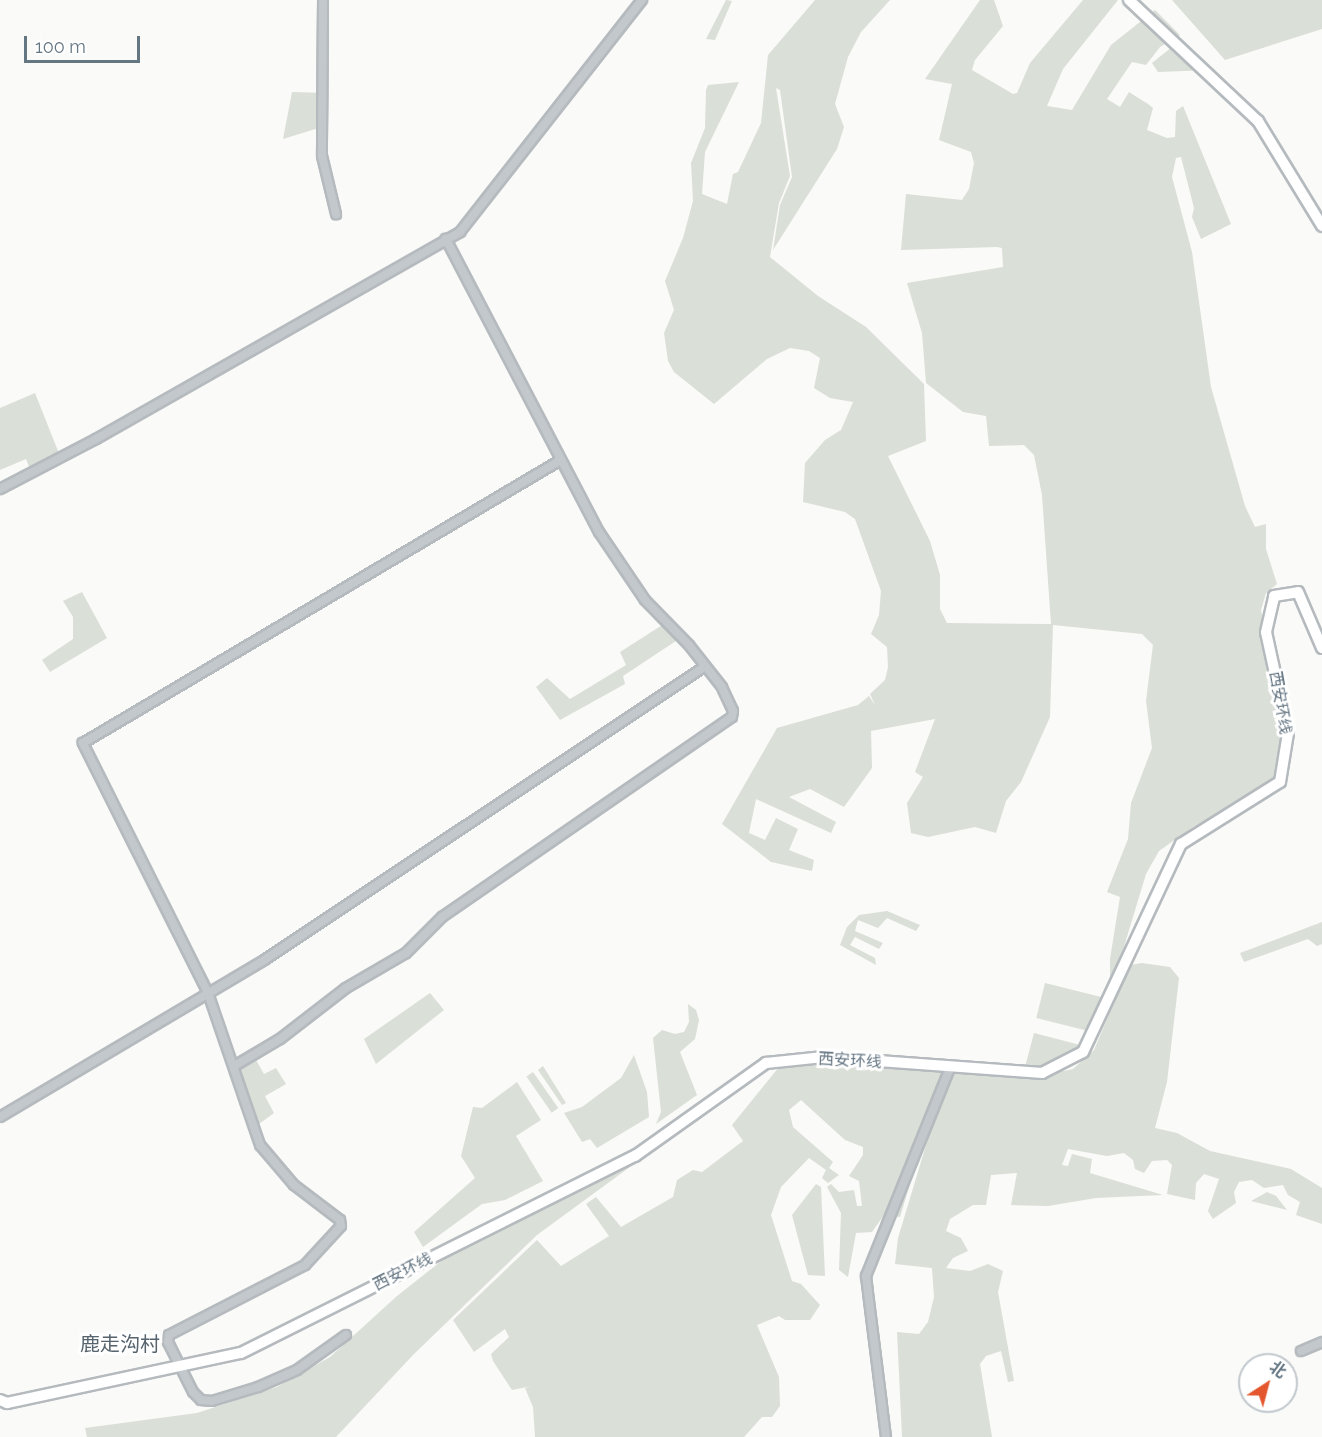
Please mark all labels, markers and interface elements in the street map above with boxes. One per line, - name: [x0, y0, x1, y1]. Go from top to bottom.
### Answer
- scale bar: [27, 24, 142, 62]
- text: 100 m: [35, 36, 86, 57]
- street label: 西安环线: [1265, 670, 1295, 736]
- street label: 西安环线: [818, 1050, 882, 1072]
- street label: 西安环线: [370, 1249, 436, 1295]
- district label: 鹿走沟村: [80, 1332, 160, 1356]
- north arrow: [1238, 1353, 1298, 1413]
- text: 北: [1266, 1357, 1290, 1382]

